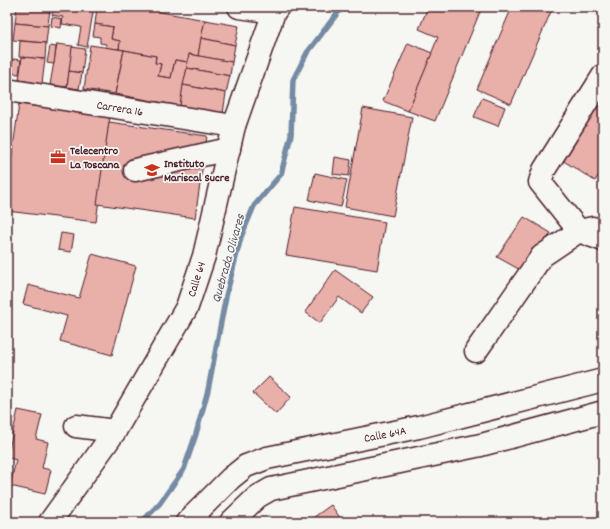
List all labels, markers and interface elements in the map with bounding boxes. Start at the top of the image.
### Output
street label: Carrera 16 [95,97,144,122]
place label: Telecentro La Toscana [70,143,120,174]
office icon: Telecentro La Toscana [49,148,67,166]
place label: Instituto Mariscal Sucre [164,156,230,187]
school or university icon: Instituto Mariscal Sucre [143,161,161,179]
water label: Quebrada Olivares [208,212,251,305]
street label: Calle 64 [184,260,211,299]
street label: Calle 64A [363,423,408,448]

